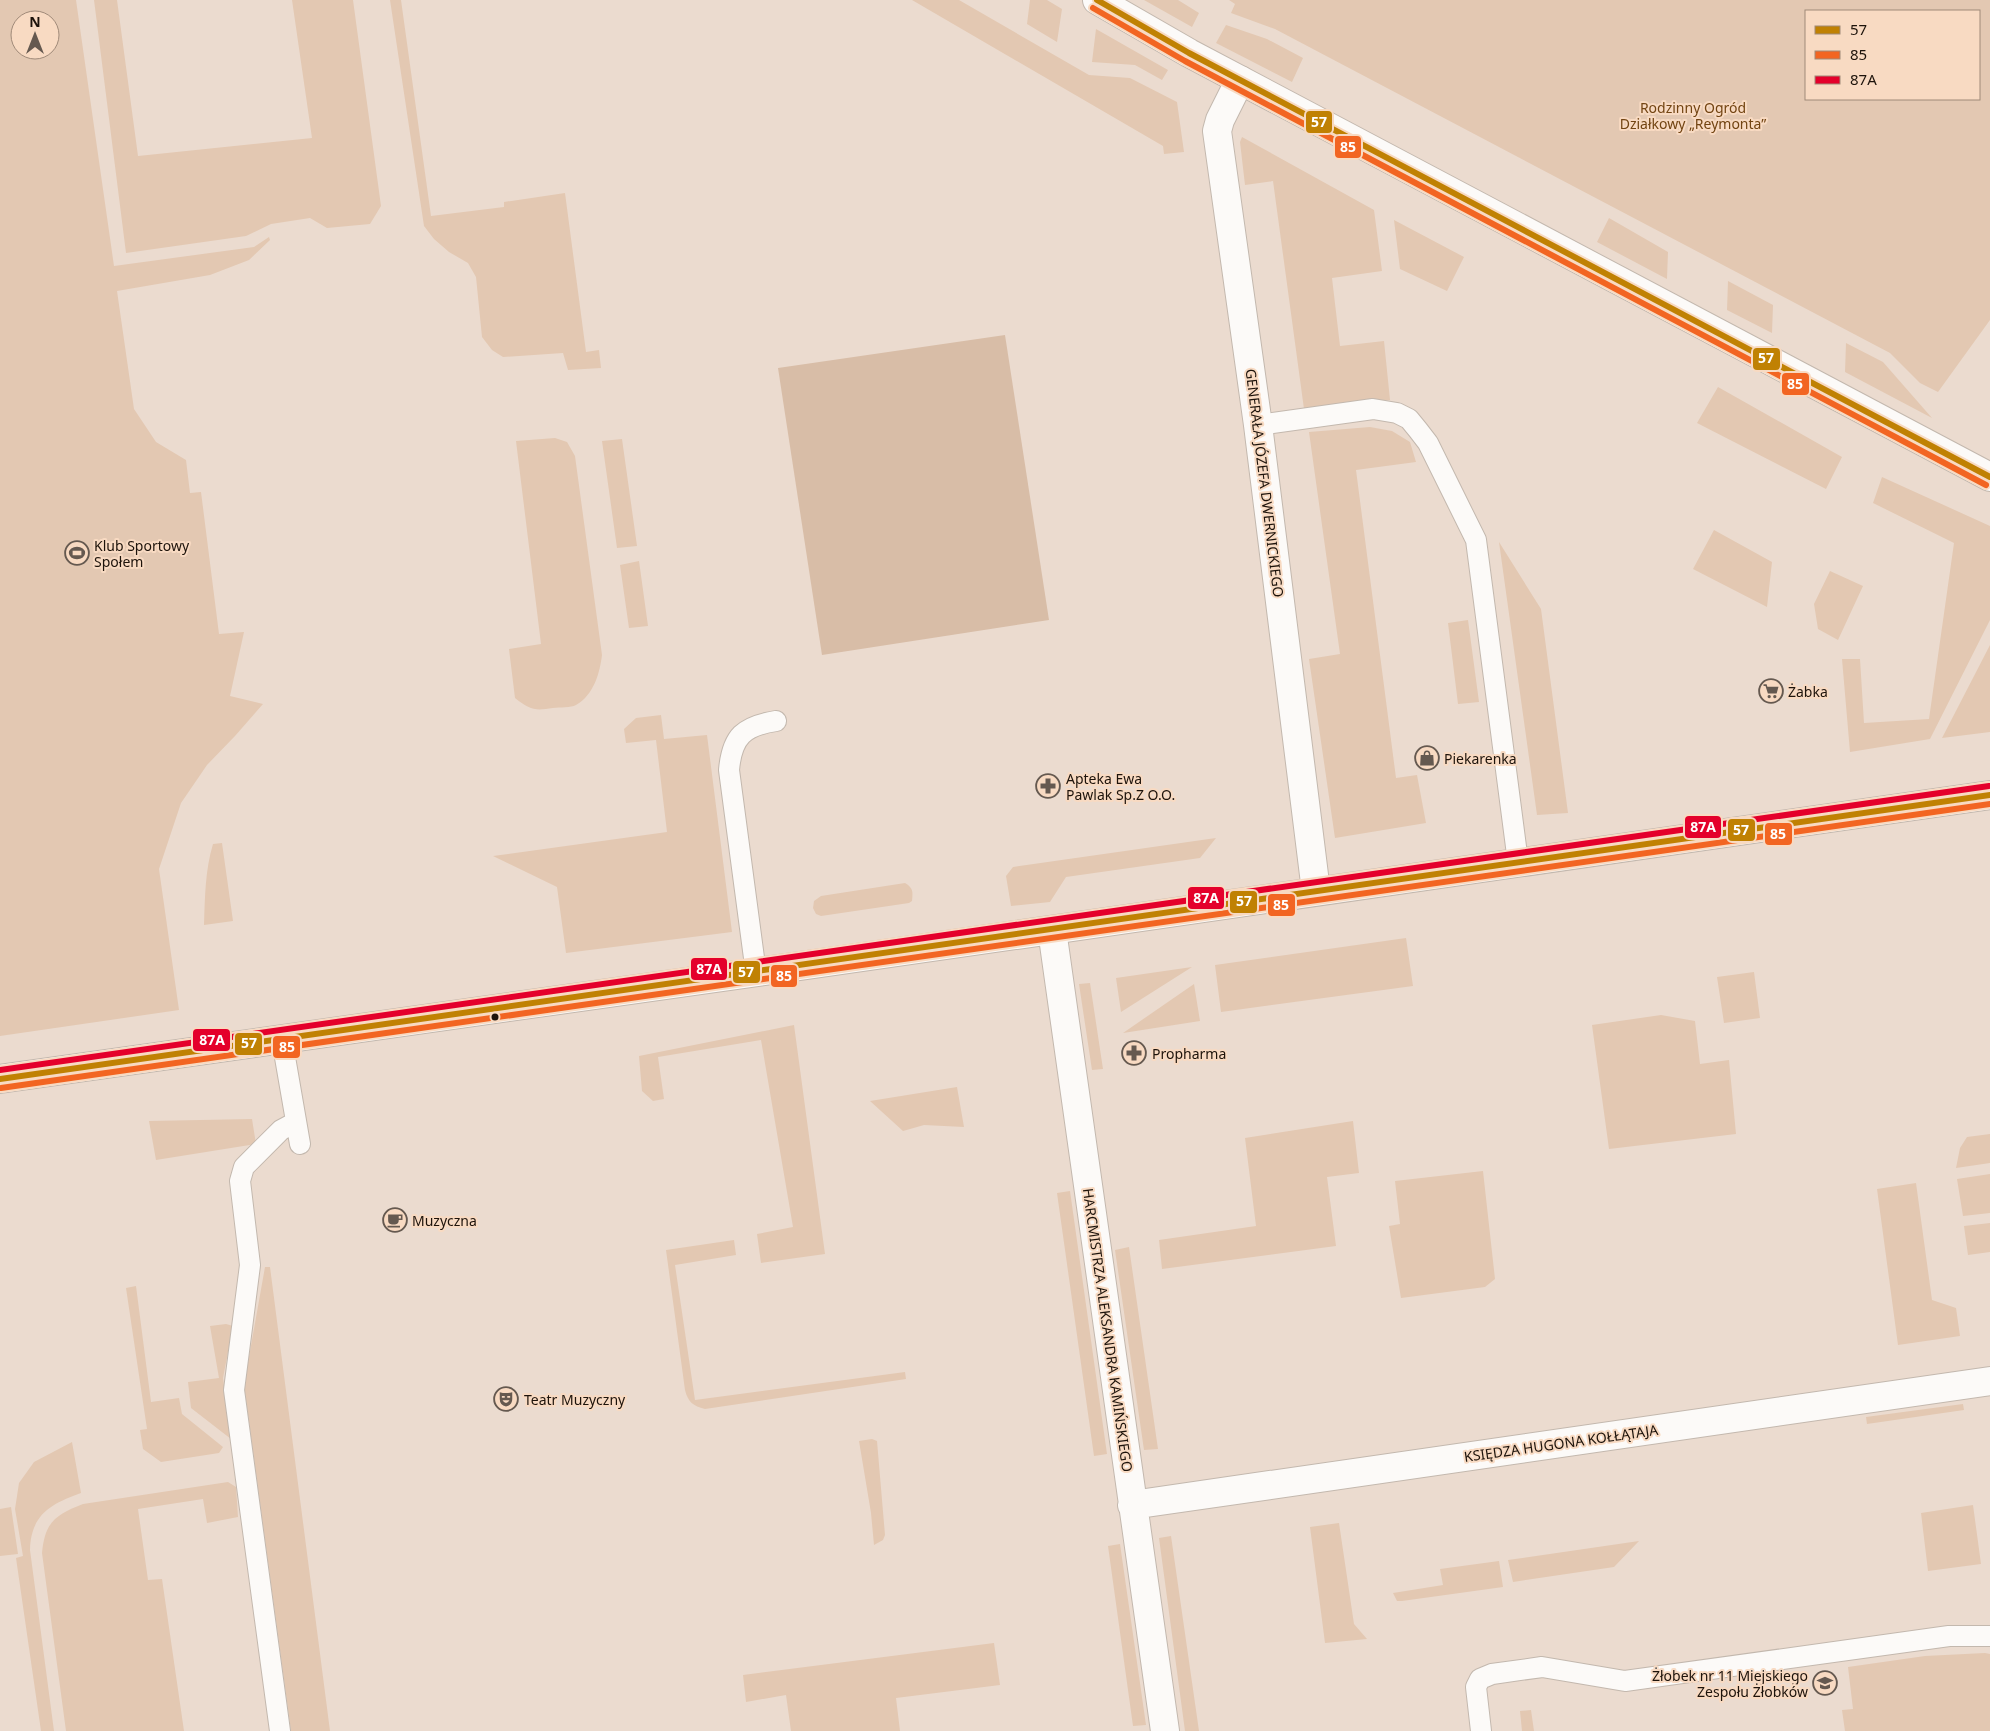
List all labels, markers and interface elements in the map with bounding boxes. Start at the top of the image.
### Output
north arrow [10,10,60,60]
legend [1805,10,1980,100]
text: N [29,12,41,31]
text: 57 [1850,19,1867,39]
text: 85 [1850,44,1867,64]
text: 87A [1850,69,1877,89]
park label: Rodzinny Ogród Działkowy „Reymonta” [1620,98,1766,133]
line badge: 57 [1305,110,1333,134]
text: 57 [1311,112,1327,131]
line badge: 85 [1334,135,1362,159]
text: 85 [1340,137,1356,156]
line badge: 57 [1752,347,1781,371]
text: 57 [1758,348,1774,367]
street label: GENERAŁA JÓZEFA DWERNICKIEGO [1242,368,1288,598]
line badge: 85 [1781,372,1810,396]
text: 85 [1787,374,1803,393]
place label: Klub Sportowy Społem [94,536,190,571]
sports icon: Klub Sportowy Społem [64,540,90,566]
supermarket icon: Żabka [1758,678,1784,704]
place label: Żabka [1788,682,1828,701]
shop icon: Piekarenka [1414,745,1440,771]
place label: Piekarenka [1444,749,1517,768]
place label: Apteka Ewa Pawlak Sp.Z O.O. [1066,769,1175,804]
pharmacy icon: Apteka Ewa Pawlak Sp.Z O.O. [1035,773,1061,799]
line badge: 87A [1684,815,1722,839]
text: 87A [1690,817,1716,836]
line badge: 57 [1727,818,1756,842]
text: 57 [1733,820,1749,839]
line badge: 85 [1764,822,1793,846]
text: 85 [1770,824,1786,843]
line badge: 87A [1187,886,1225,910]
text: 87A [1193,888,1219,907]
line badge: 57 [1229,890,1258,914]
text: 57 [1236,891,1252,910]
line badge: 85 [1267,893,1296,917]
text: 85 [1273,895,1289,914]
line badge: 87A [690,957,728,981]
text: 87A [696,959,722,978]
line badge: 57 [732,960,761,984]
text: 57 [738,962,754,981]
line badge: 85 [770,964,798,988]
text: 85 [776,966,792,985]
unlabelled marker [490,1012,500,1022]
line badge: 87A [192,1028,231,1052]
text: 87A [199,1030,225,1049]
line badge: 57 [234,1032,263,1056]
text: 57 [241,1033,257,1052]
line badge: 85 [272,1035,301,1059]
text: 85 [279,1037,295,1056]
pharmacy icon: Propharma [1121,1040,1147,1066]
place label: Propharma [1152,1044,1226,1063]
street label: HARCMISTRZA ALEKSANDRA KAMIŃSKIEGO [1079,1187,1137,1473]
cafe icon: Muzyczna [382,1207,408,1233]
place label: Muzyczna [412,1211,477,1230]
theatre icon: Teatr Muzyczny [493,1386,519,1412]
place label: Teatr Muzyczny [524,1390,626,1409]
street label: KSIĘDZA HUGONA KOŁŁĄTAJA [1463,1420,1659,1466]
place label: Żłobek nr 11 Miejskiego Zespołu Żłobków [1652,1666,1808,1701]
school or university icon: Żłobek nr 11 Miejskiego Zespołu Żłobków [1812,1670,1838,1696]

